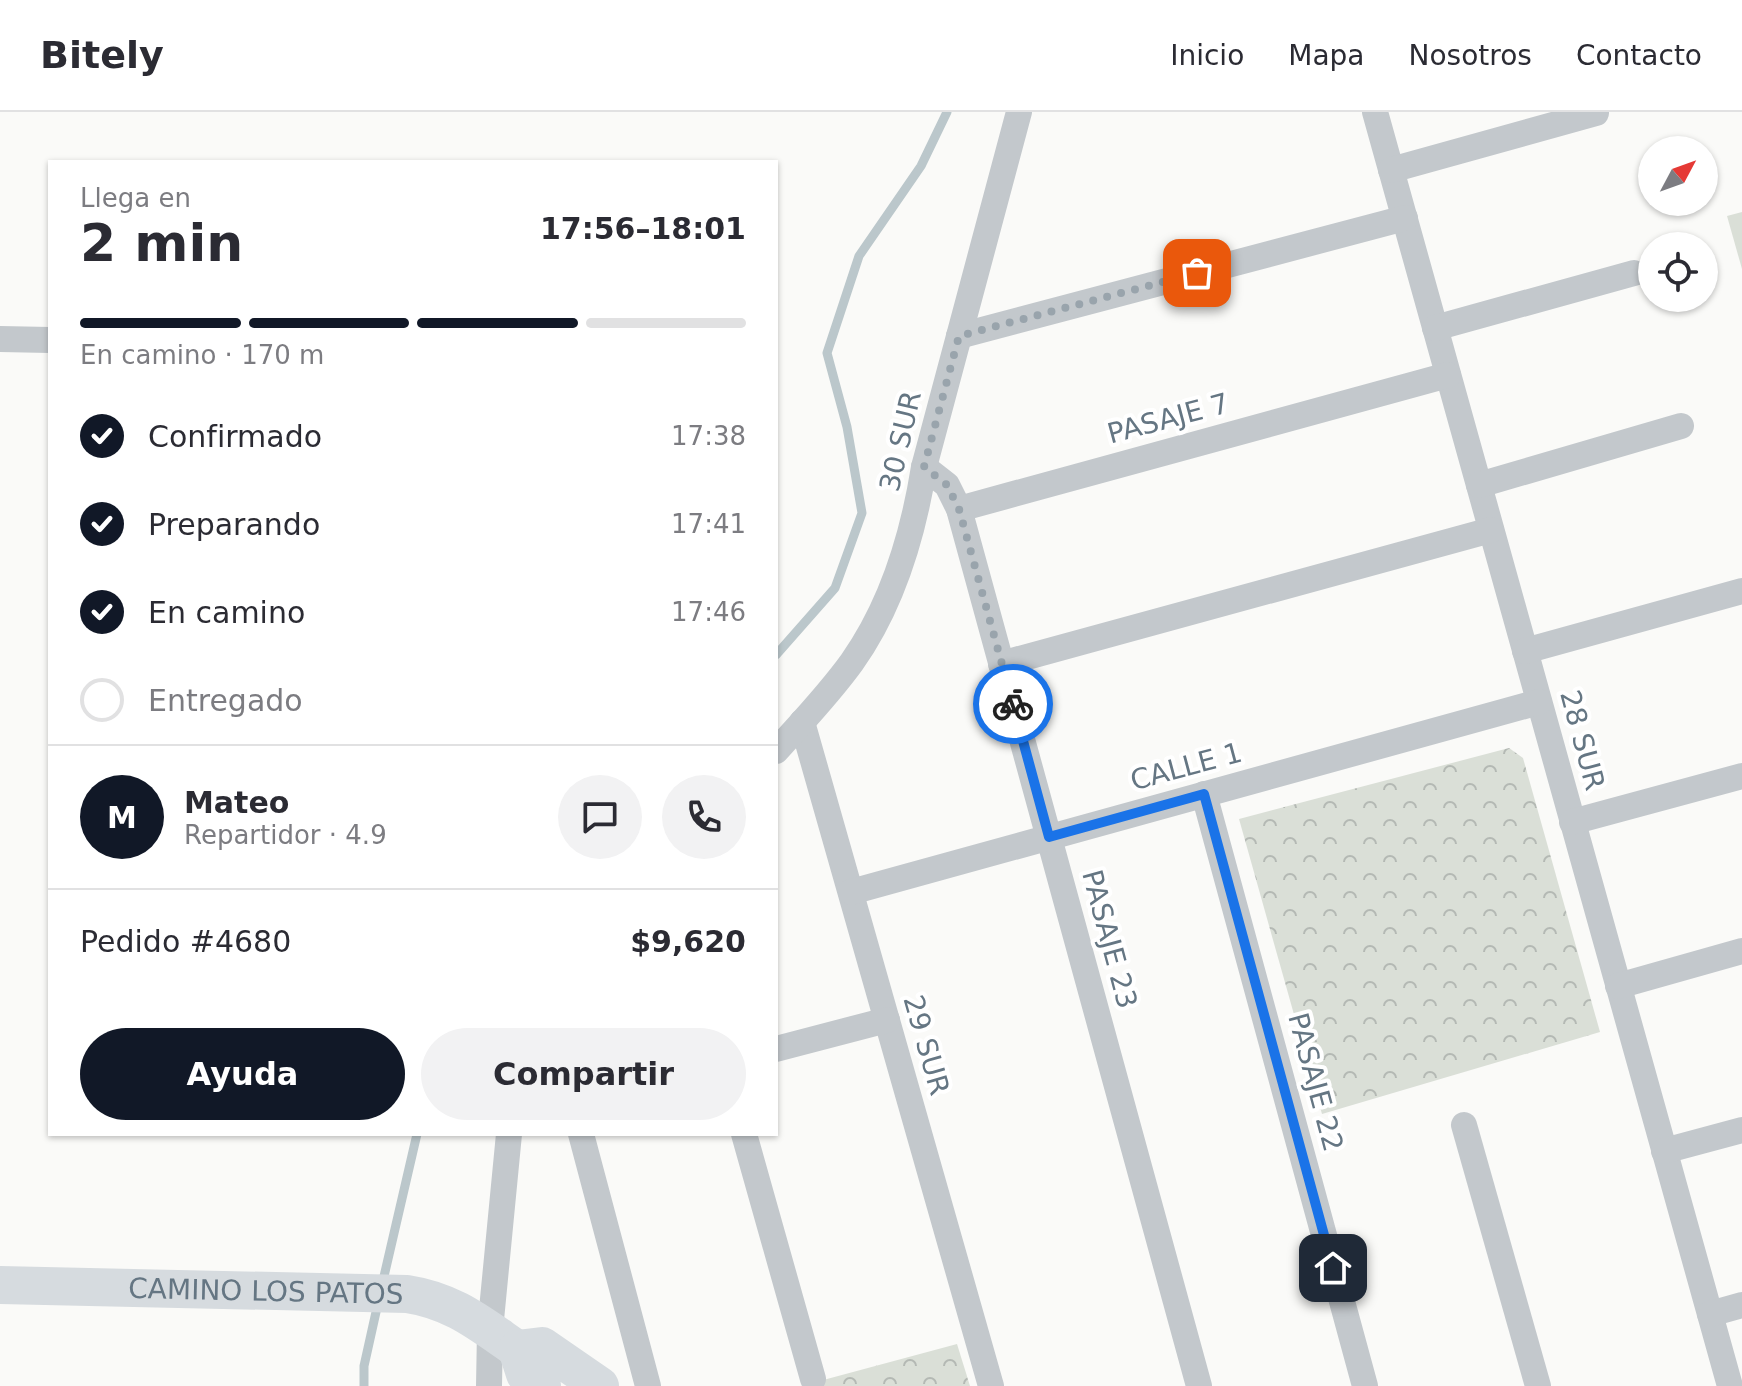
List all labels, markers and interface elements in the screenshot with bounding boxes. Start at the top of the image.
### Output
text: Bitely [40,33,164,77]
text: Inicio [1170,39,1244,72]
text: Mapa [1288,39,1365,72]
text: Nosotros [1409,39,1532,72]
text: Contacto [1576,39,1702,72]
north arrow [1638,136,1718,216]
map controls [1638,136,1718,312]
text: Llega en [80,183,191,213]
text: 17:56–18:01 [540,211,746,246]
text: 2 min [80,213,243,273]
button: locate [1638,232,1718,312]
pin [1163,239,1231,307]
icon: bag [1175,251,1219,295]
text: En camino · 170 m [80,340,324,370]
street label: PASAJE 7 [1104,386,1232,451]
street label: 30 SUR [873,388,928,495]
icon: check [80,414,124,458]
text: Confirmado [148,419,322,454]
text: 17:38 [671,421,746,451]
icon: check [80,502,124,546]
text: Preparando [148,507,320,542]
text: 17:41 [671,509,746,539]
icon: check [80,590,124,634]
text: En camino [148,595,305,630]
text: 17:46 [671,597,746,627]
courier [973,664,1053,744]
icon: bike [991,682,1035,726]
text: Entregado [148,683,303,718]
street label: 28 SUR [1553,686,1612,794]
street label: CALLE 1 [1127,736,1246,797]
button: chat [558,775,642,859]
button: phone [662,775,746,859]
text: Mateo [184,785,289,820]
text: M [107,800,137,835]
text: Repartidor · 4.9 [184,820,387,850]
street label: PASAJE 23 [1075,866,1144,1012]
text: Pedido #4680 [80,924,291,959]
text: $9,620 [630,924,746,959]
street label: 29 SUR [897,991,956,1099]
street label: PASAJE 22 [1281,1009,1350,1155]
button: Ayuda [80,1028,405,1120]
button: Compartir [421,1028,746,1120]
pin [1299,1234,1367,1302]
icon: home [1311,1246,1355,1290]
street label: CAMINO LOS PATOS [128,1272,404,1311]

